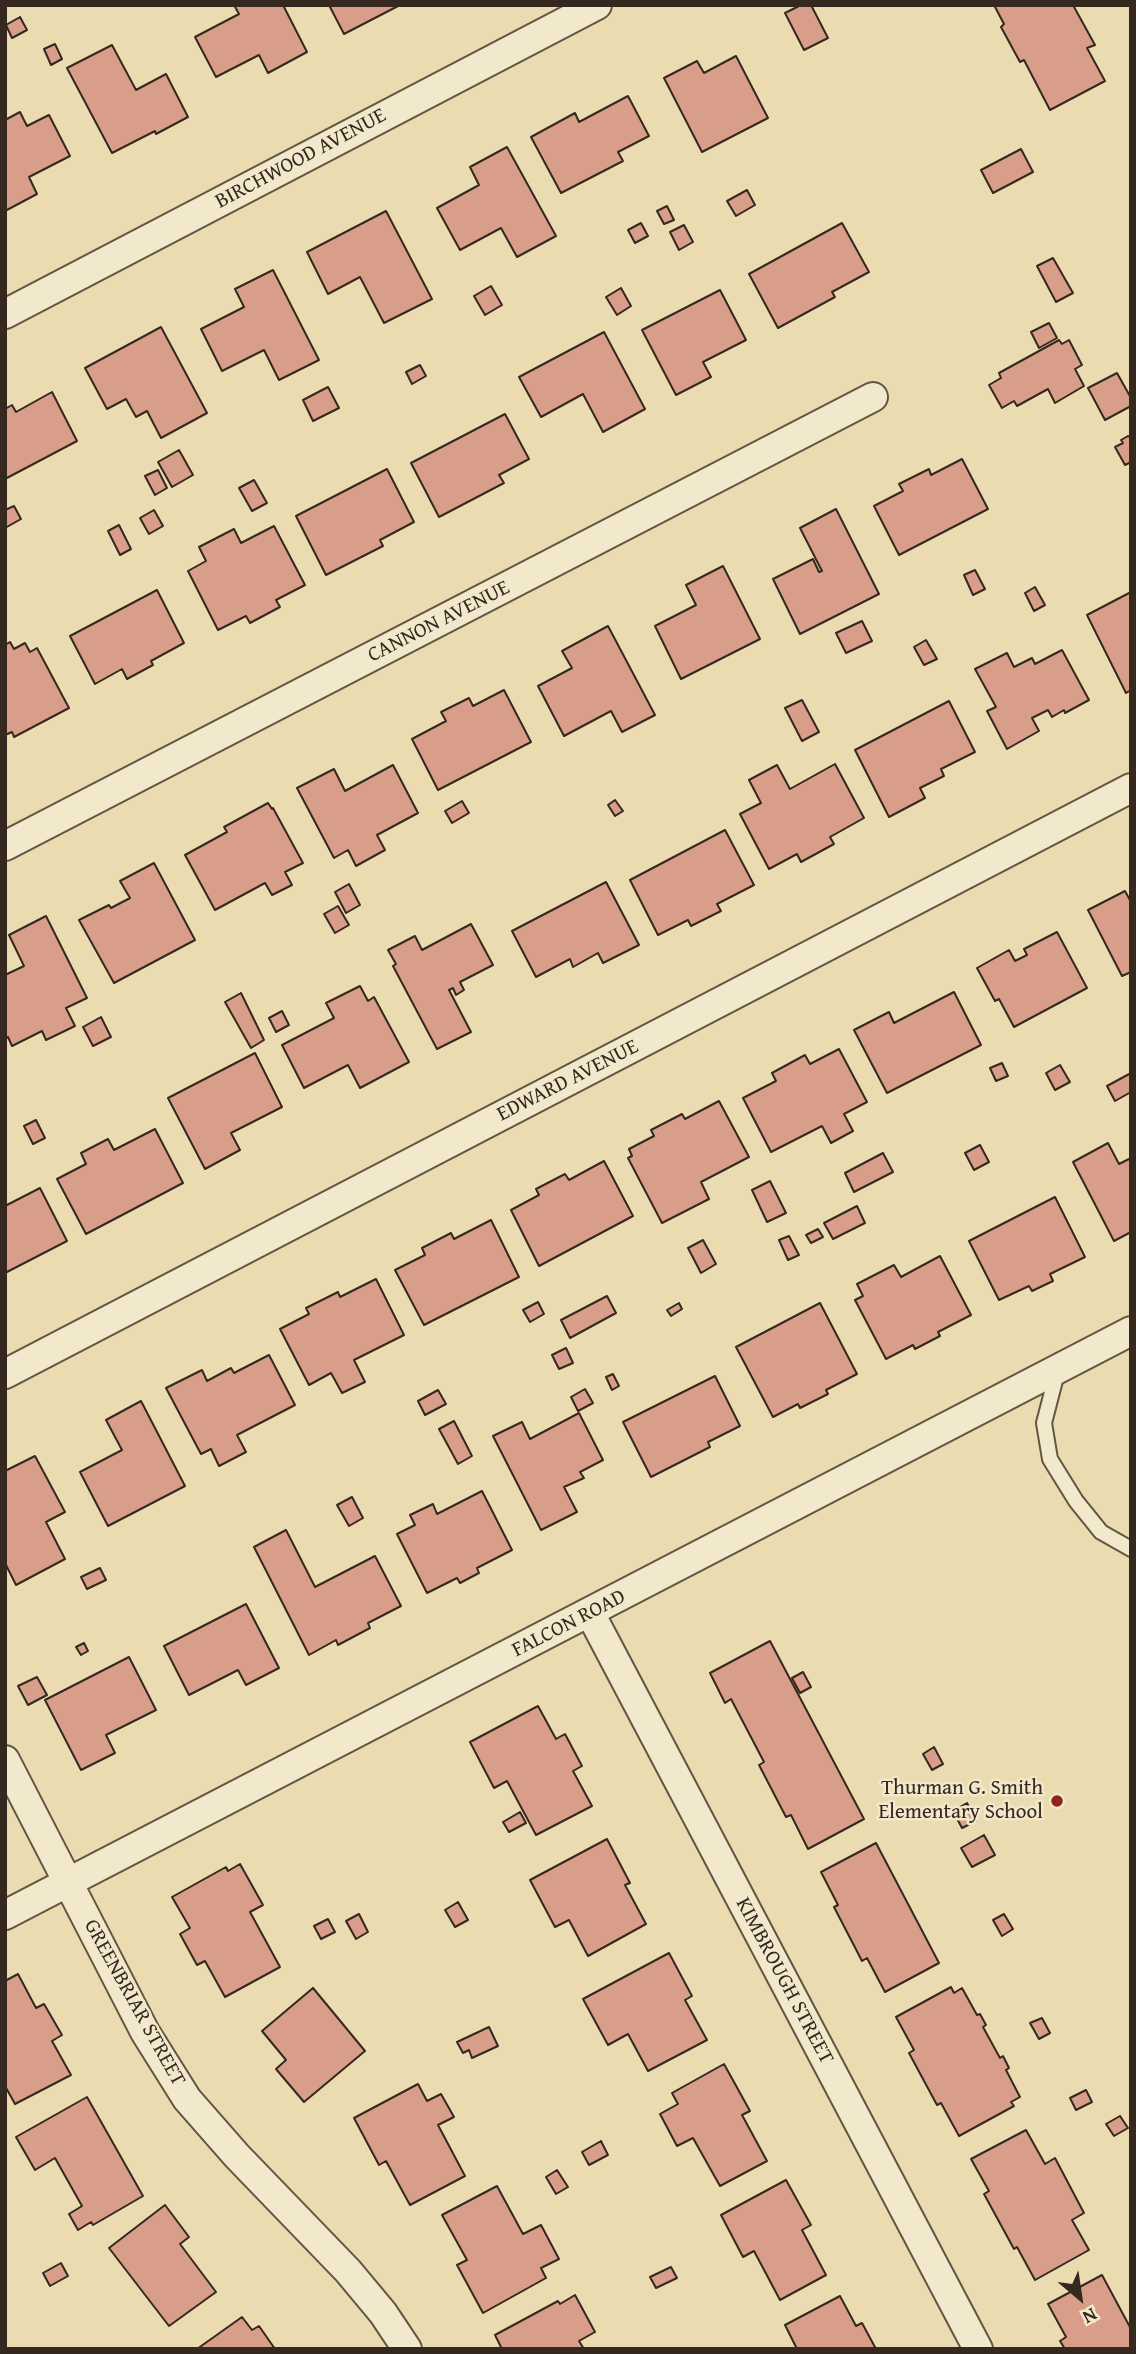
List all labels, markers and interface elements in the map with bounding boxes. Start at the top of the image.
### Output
street label: BIRCHWOOD AVENUE [211,103,391,215]
street label: CANNON AVENUE [364,575,514,669]
street label: EDWARD AVENUE [493,1035,643,1127]
street label: FALCON ROAD [508,1585,630,1663]
place label: Thurman G. Smith Elementary School [878,1776,1043,1826]
marker: Thurman G. Smith Elementary School [1049,1793,1065,1809]
street label: KIMBROUGH STREET [730,1894,838,2068]
street label: GREENBRIAR STREET [78,1915,190,2091]
north arrow [1045,2263,1115,2333]
text: N [1078,2301,1103,2332]

